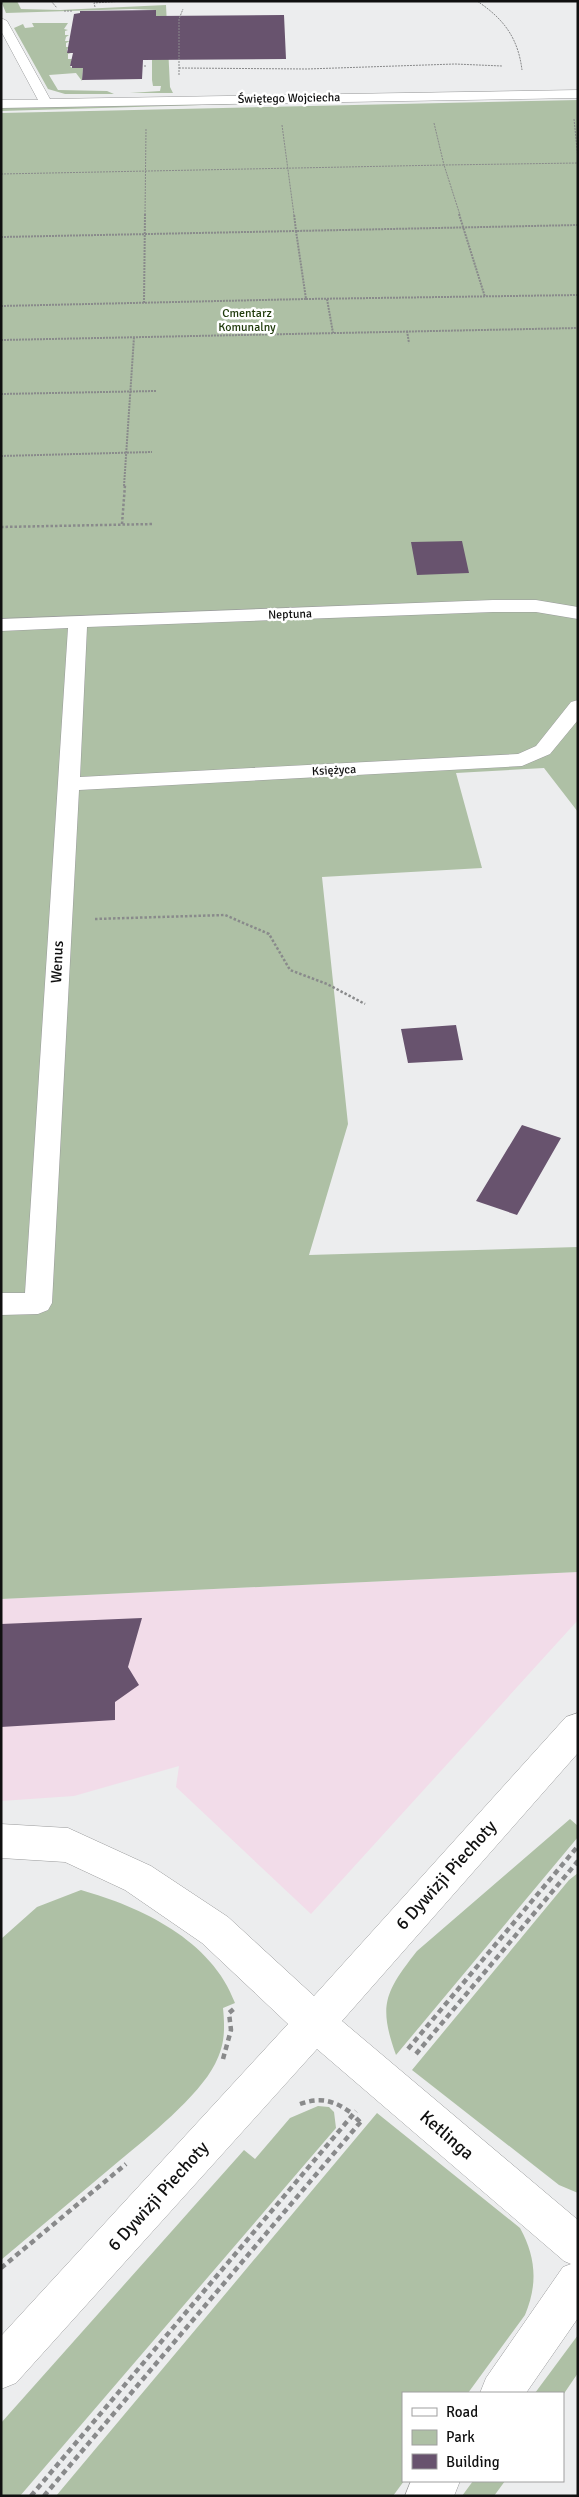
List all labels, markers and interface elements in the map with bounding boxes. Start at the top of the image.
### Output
street label: Świętego Wojciecha [238,90,340,107]
park label: Cmentarz Komunalny [218,306,276,335]
street label: Neptuna [268,606,312,623]
street label: Księżyca [312,762,357,779]
street label: Wenus [47,940,67,984]
street label: 6 Dywizji Piechoty [391,1815,501,1934]
street label: Ketlinga [416,2106,478,2164]
street label: 6 Dywizji Piechoty [103,2136,213,2255]
legend [402,2392,564,2482]
text: Road [446,2403,478,2421]
text: Park [446,2428,475,2446]
text: Building [446,2453,500,2471]

